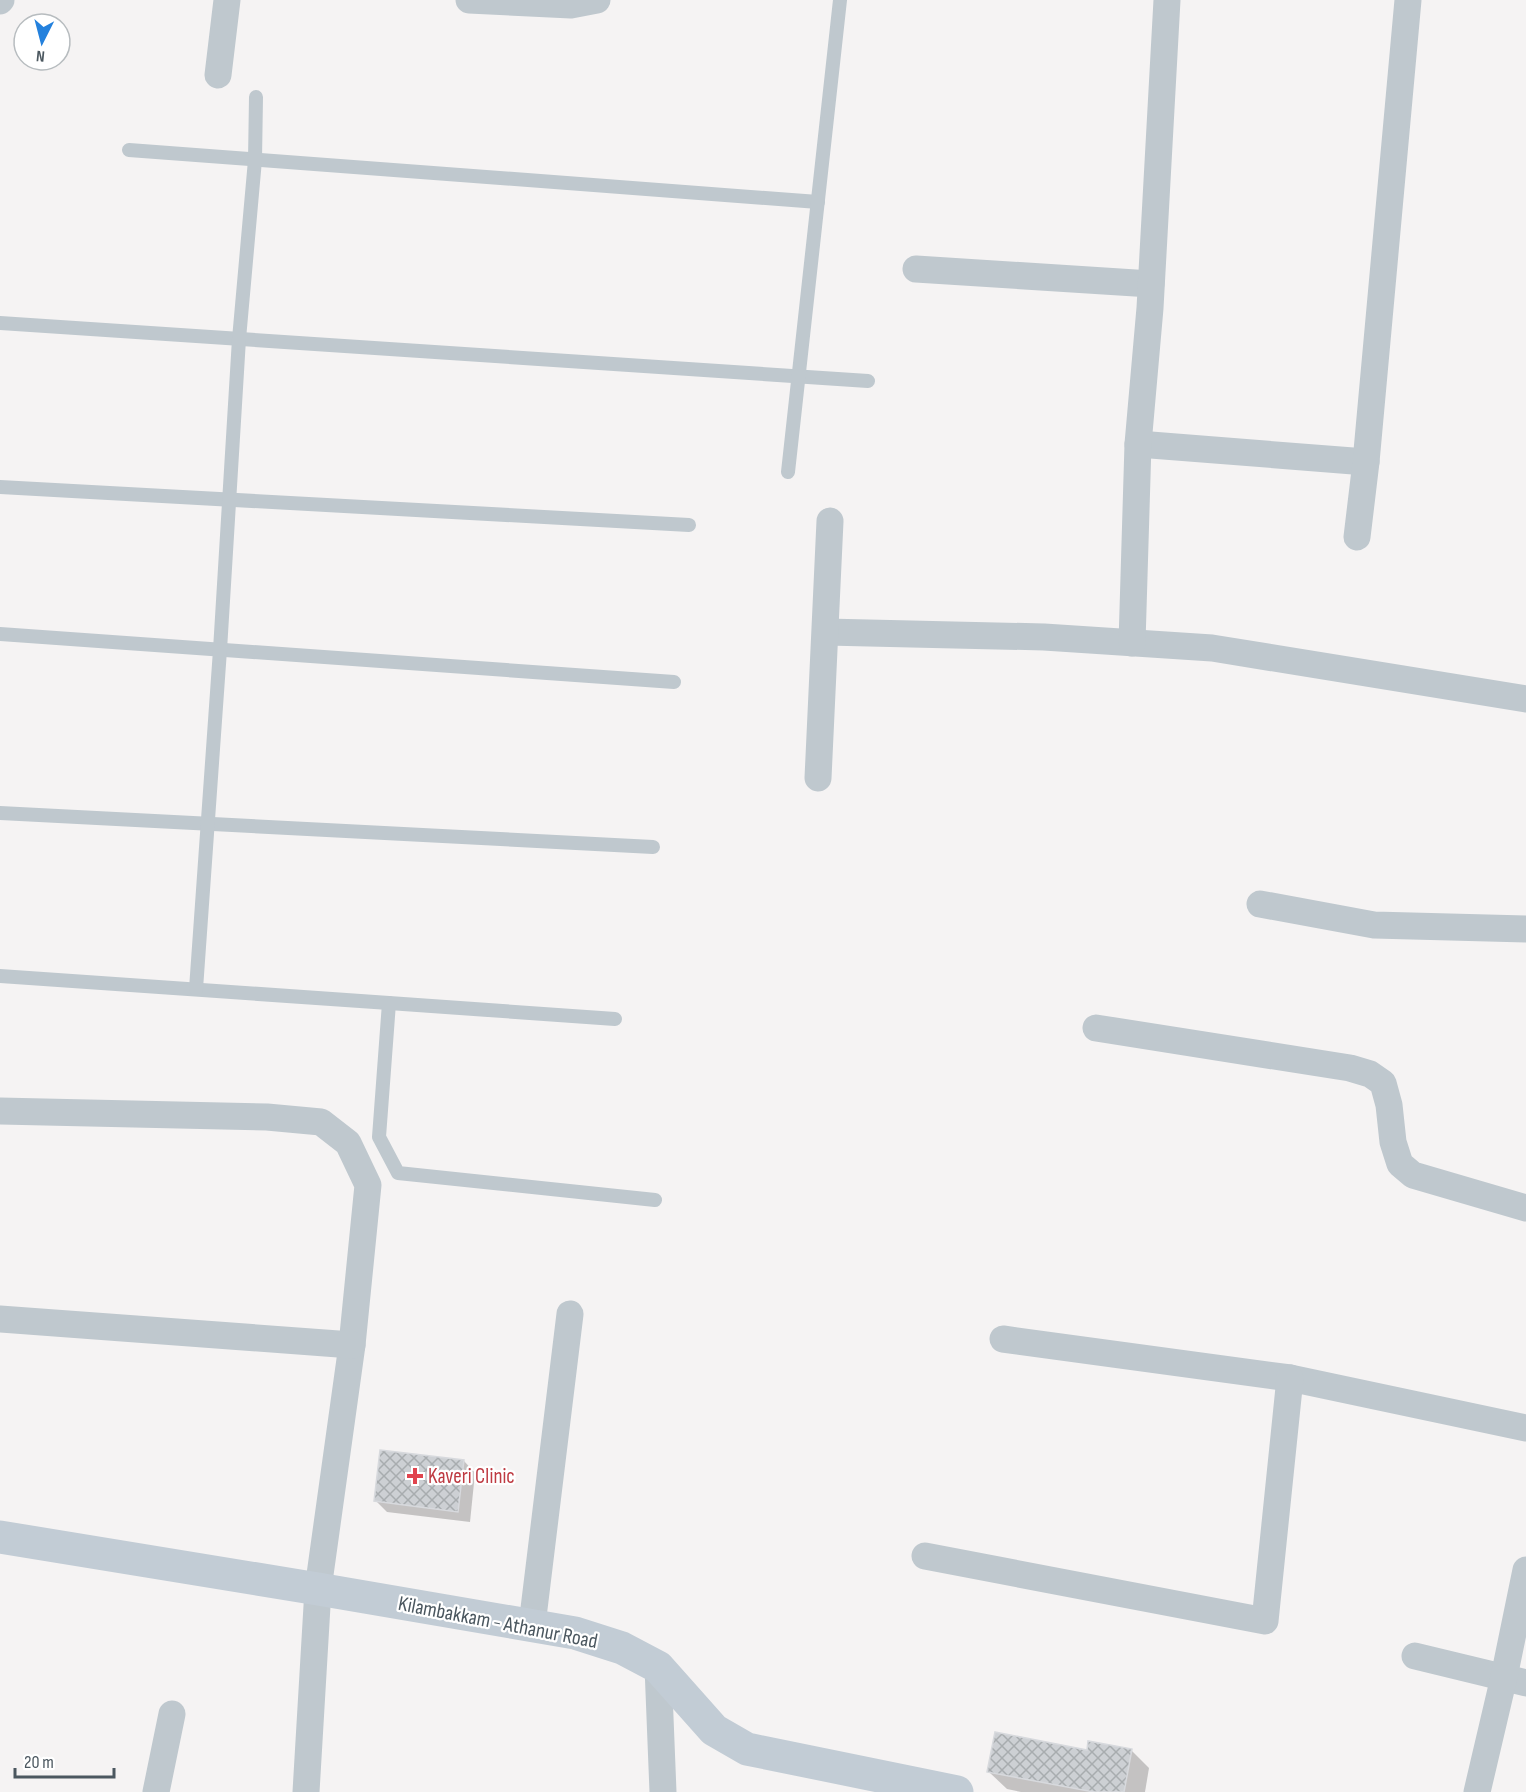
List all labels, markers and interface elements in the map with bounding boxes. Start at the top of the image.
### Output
north arrow [12,12,72,72]
text: N [35,46,46,65]
place label: Kaveri Clinic [428,1464,515,1489]
marker: Kaveri Clinic [406,1467,424,1485]
street label: Kilambakkam - Athanur Road [396,1591,600,1654]
scale bar [15,1741,114,1779]
text: 20 m [24,1752,54,1773]

